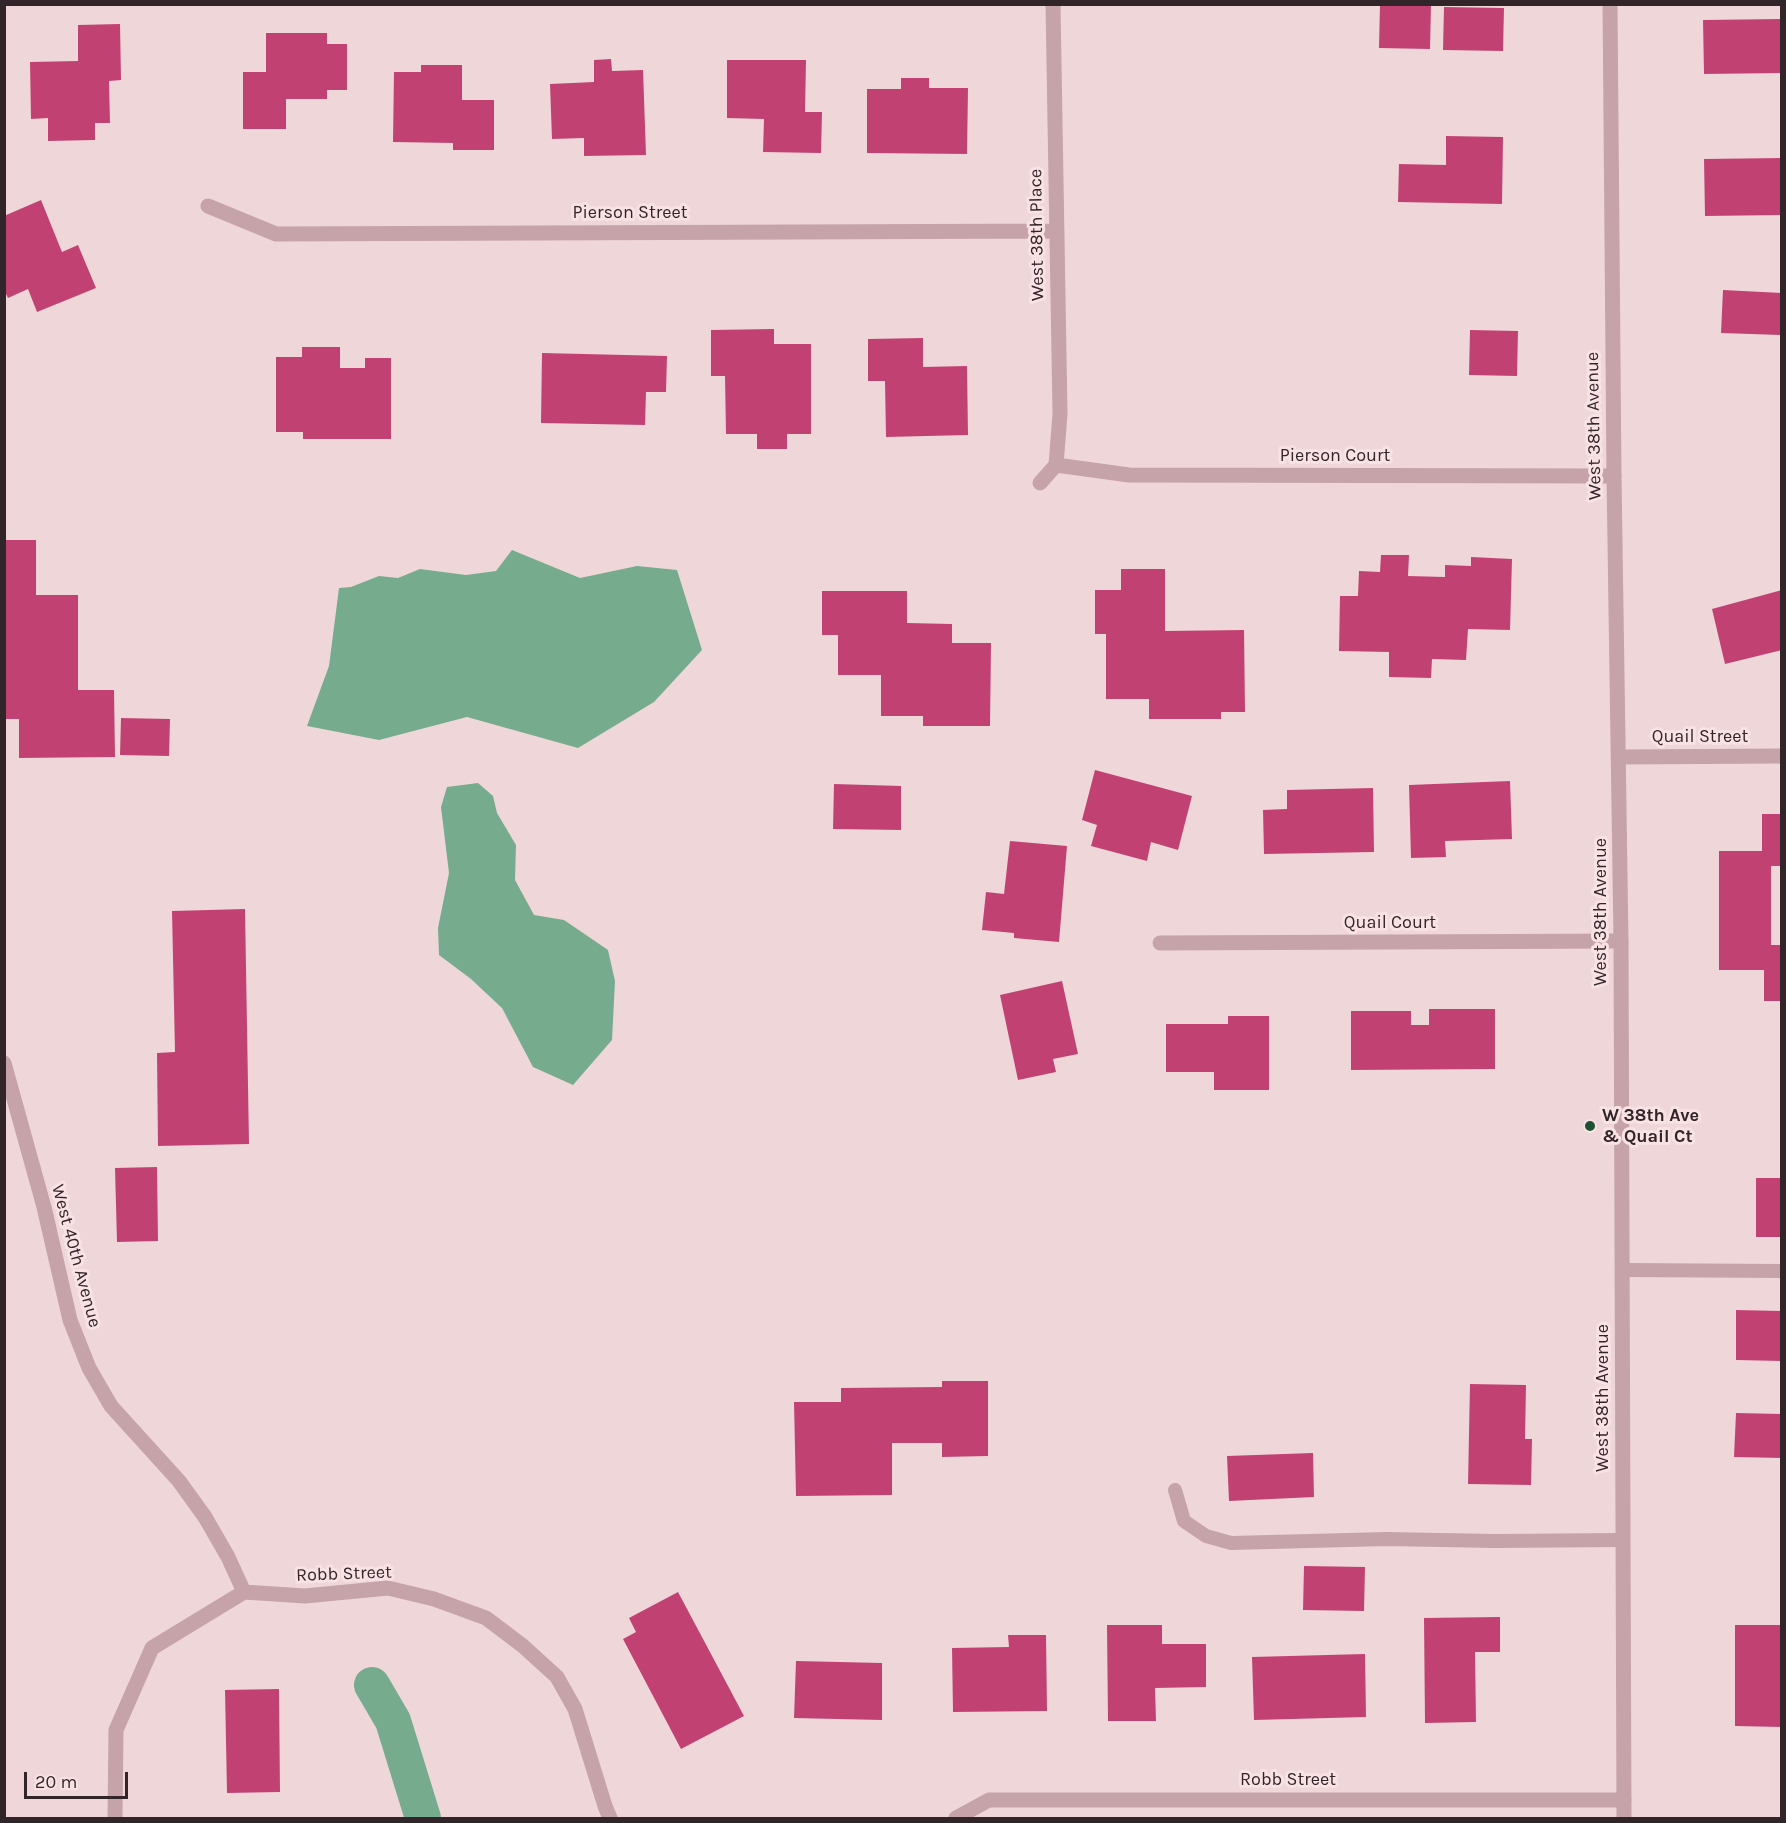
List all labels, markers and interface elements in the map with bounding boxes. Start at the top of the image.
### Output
street label: West 38th Place [1025,169,1049,301]
street label: Pierson Street [573,202,687,224]
street label: West 38th Avenue [1582,352,1606,500]
street label: Pierson Court [1280,445,1390,467]
street label: Quail Street [1652,726,1748,748]
street label: West 38th Avenue [1590,838,1612,986]
street label: Quail Court [1344,912,1436,934]
place label: W 38th Ave & Quail Ct [1602,1105,1699,1148]
marker: W 38th Ave & Quail Ct [1583,1119,1597,1133]
street label: West 40th Avenue [47,1182,105,1330]
street label: West 38th Avenue [1592,1324,1614,1472]
street label: Robb Street [296,1562,392,1586]
scale bar [27,1760,130,1798]
street label: Robb Street [1240,1769,1336,1791]
text: 20 m [35,1771,77,1793]

